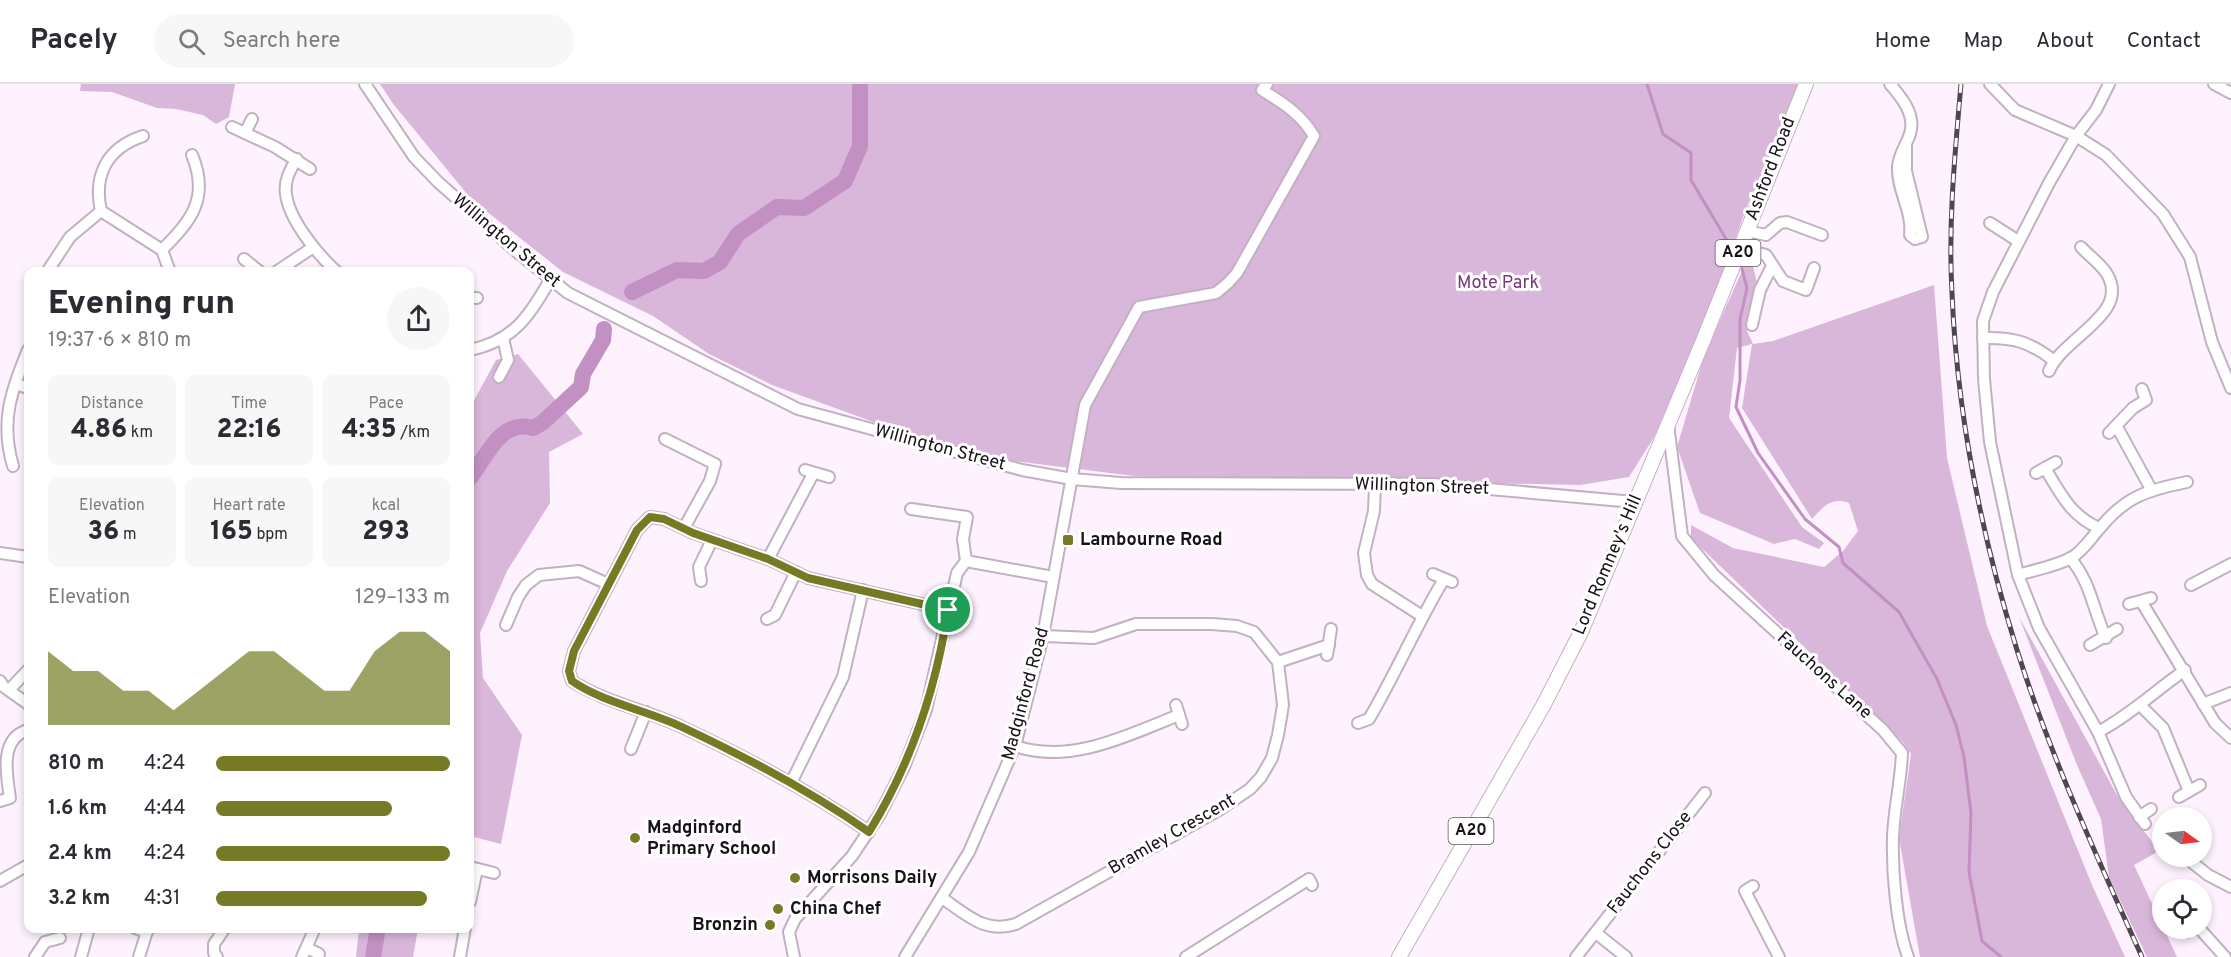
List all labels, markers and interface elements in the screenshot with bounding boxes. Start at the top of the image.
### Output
search box [154,14,574,68]
text: Pacely [30,23,118,59]
icon: search [175,25,208,58]
text: Search here [223,28,340,55]
text: Home [1875,28,1931,55]
text: Map [1964,28,2003,55]
text: About [2036,28,2094,55]
text: Contact [2127,28,2201,55]
street label: Ashford Road [1741,114,1801,224]
street label: Willington Street [447,189,565,293]
road number: A20 [1716,240,1760,266]
park label: Mote Park [1457,272,1539,295]
text: Evening run [48,284,235,326]
button: share [387,287,450,350]
text: 19:37 · 6 × 810 m [48,328,191,354]
text: Distance [81,394,143,414]
text: Time [231,394,267,414]
text: Pace [368,394,404,414]
text: 4.86 [71,414,127,447]
text: 22:16 [216,414,282,447]
text: 4:35 [342,414,397,447]
street label: Willington Street [872,419,1008,477]
text: km [127,423,153,443]
text: /km [397,423,430,443]
street label: Willington Street [1354,473,1490,501]
street label: Lord Romney's Hill [1568,491,1648,639]
text: Elevation [79,496,145,516]
text: Heart rate [212,496,286,516]
text: kcal [372,496,400,516]
text: 36 [87,516,119,549]
text: 165 [210,516,253,549]
text: 293 [362,516,410,549]
text: m [119,525,137,545]
text: bpm [253,525,288,545]
place label: Lambourne Road [1080,529,1223,552]
marker: Lambourne Road [1061,533,1075,547]
pin [922,584,973,635]
text: Elevation [48,585,130,611]
text: 129–133 m [355,585,450,611]
icon: arrive [931,593,964,626]
street label: Madginford Road [997,625,1055,763]
street label: Fauchons Lane [1772,627,1876,725]
text: 810 m [48,751,104,777]
text: 4:24 [144,751,185,777]
street label: Bramley Crescent [1104,789,1240,881]
text: 1.6 km [48,796,107,822]
text: 4:44 [144,796,186,822]
street label: Fauchons Close [1603,807,1697,919]
north arrow [2152,807,2212,867]
map controls [2152,807,2212,939]
place label: Madginford Primary School [647,817,776,861]
road number: A20 [1448,818,1494,844]
marker: Madginford Primary School [628,831,642,845]
text: 2.4 km [48,841,112,867]
text: 4:24 [144,841,185,867]
place label: Morrisons Daily [807,867,937,890]
marker: Morrisons Daily [788,871,802,885]
button: locate [2152,879,2212,939]
text: 3.2 km [48,886,110,912]
text: 4:31 [144,886,180,912]
place label: China Chef [790,898,881,921]
marker: China Chef [771,902,785,916]
place label: Bronzin [692,914,758,937]
marker: Bronzin [763,918,777,932]

